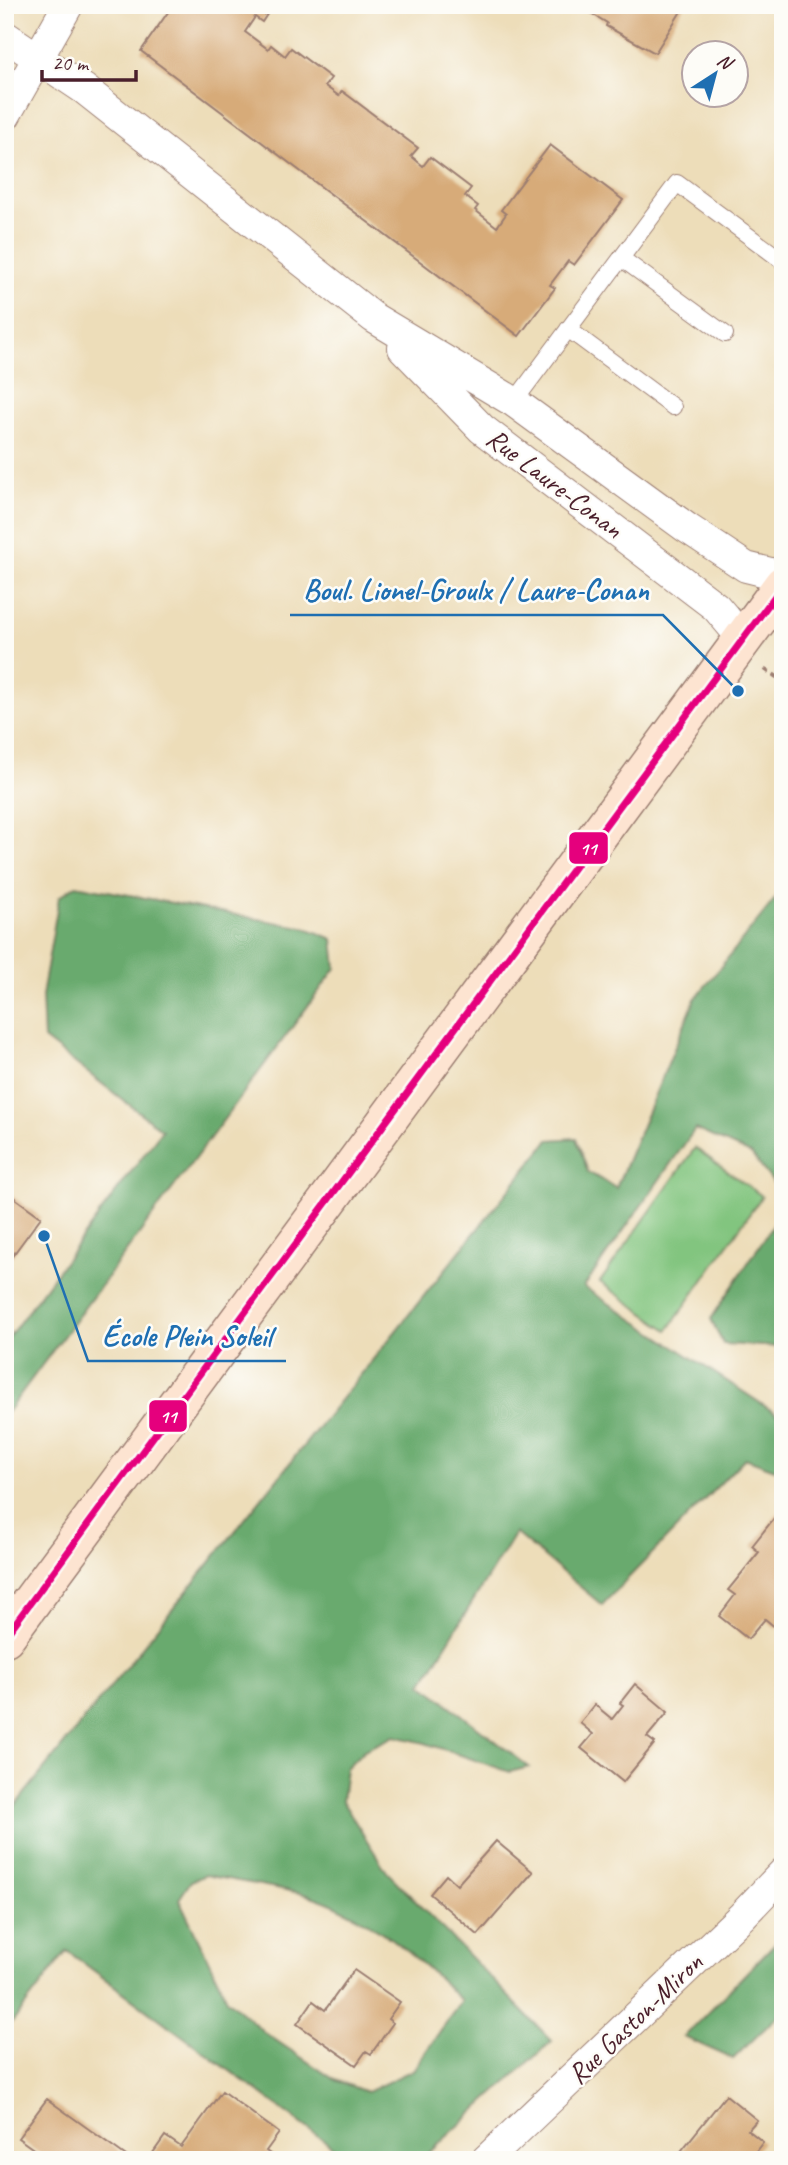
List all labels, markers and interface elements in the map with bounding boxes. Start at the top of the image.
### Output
scale bar [42,38,136,82]
north arrow [680,38,750,108]
text: N [713,48,739,76]
text: 20 m [52,50,90,76]
street label: Rue Laure-Conan [480,420,631,546]
callout: Boul. Lionel-Groulx / Laure-Conan [290,564,663,615]
text: Boul. Lionel-Groulx / Laure-Conan [303,571,650,609]
line badge: 11 [568,831,609,865]
text: 11 [579,837,599,861]
callout: École Plein Soleil [88,1310,286,1361]
text: École Plein Soleil [102,1317,277,1355]
line badge: 11 [148,1399,188,1433]
text: 11 [159,1405,179,1429]
street label: Rue Gaston-Miron [560,1945,710,2091]

